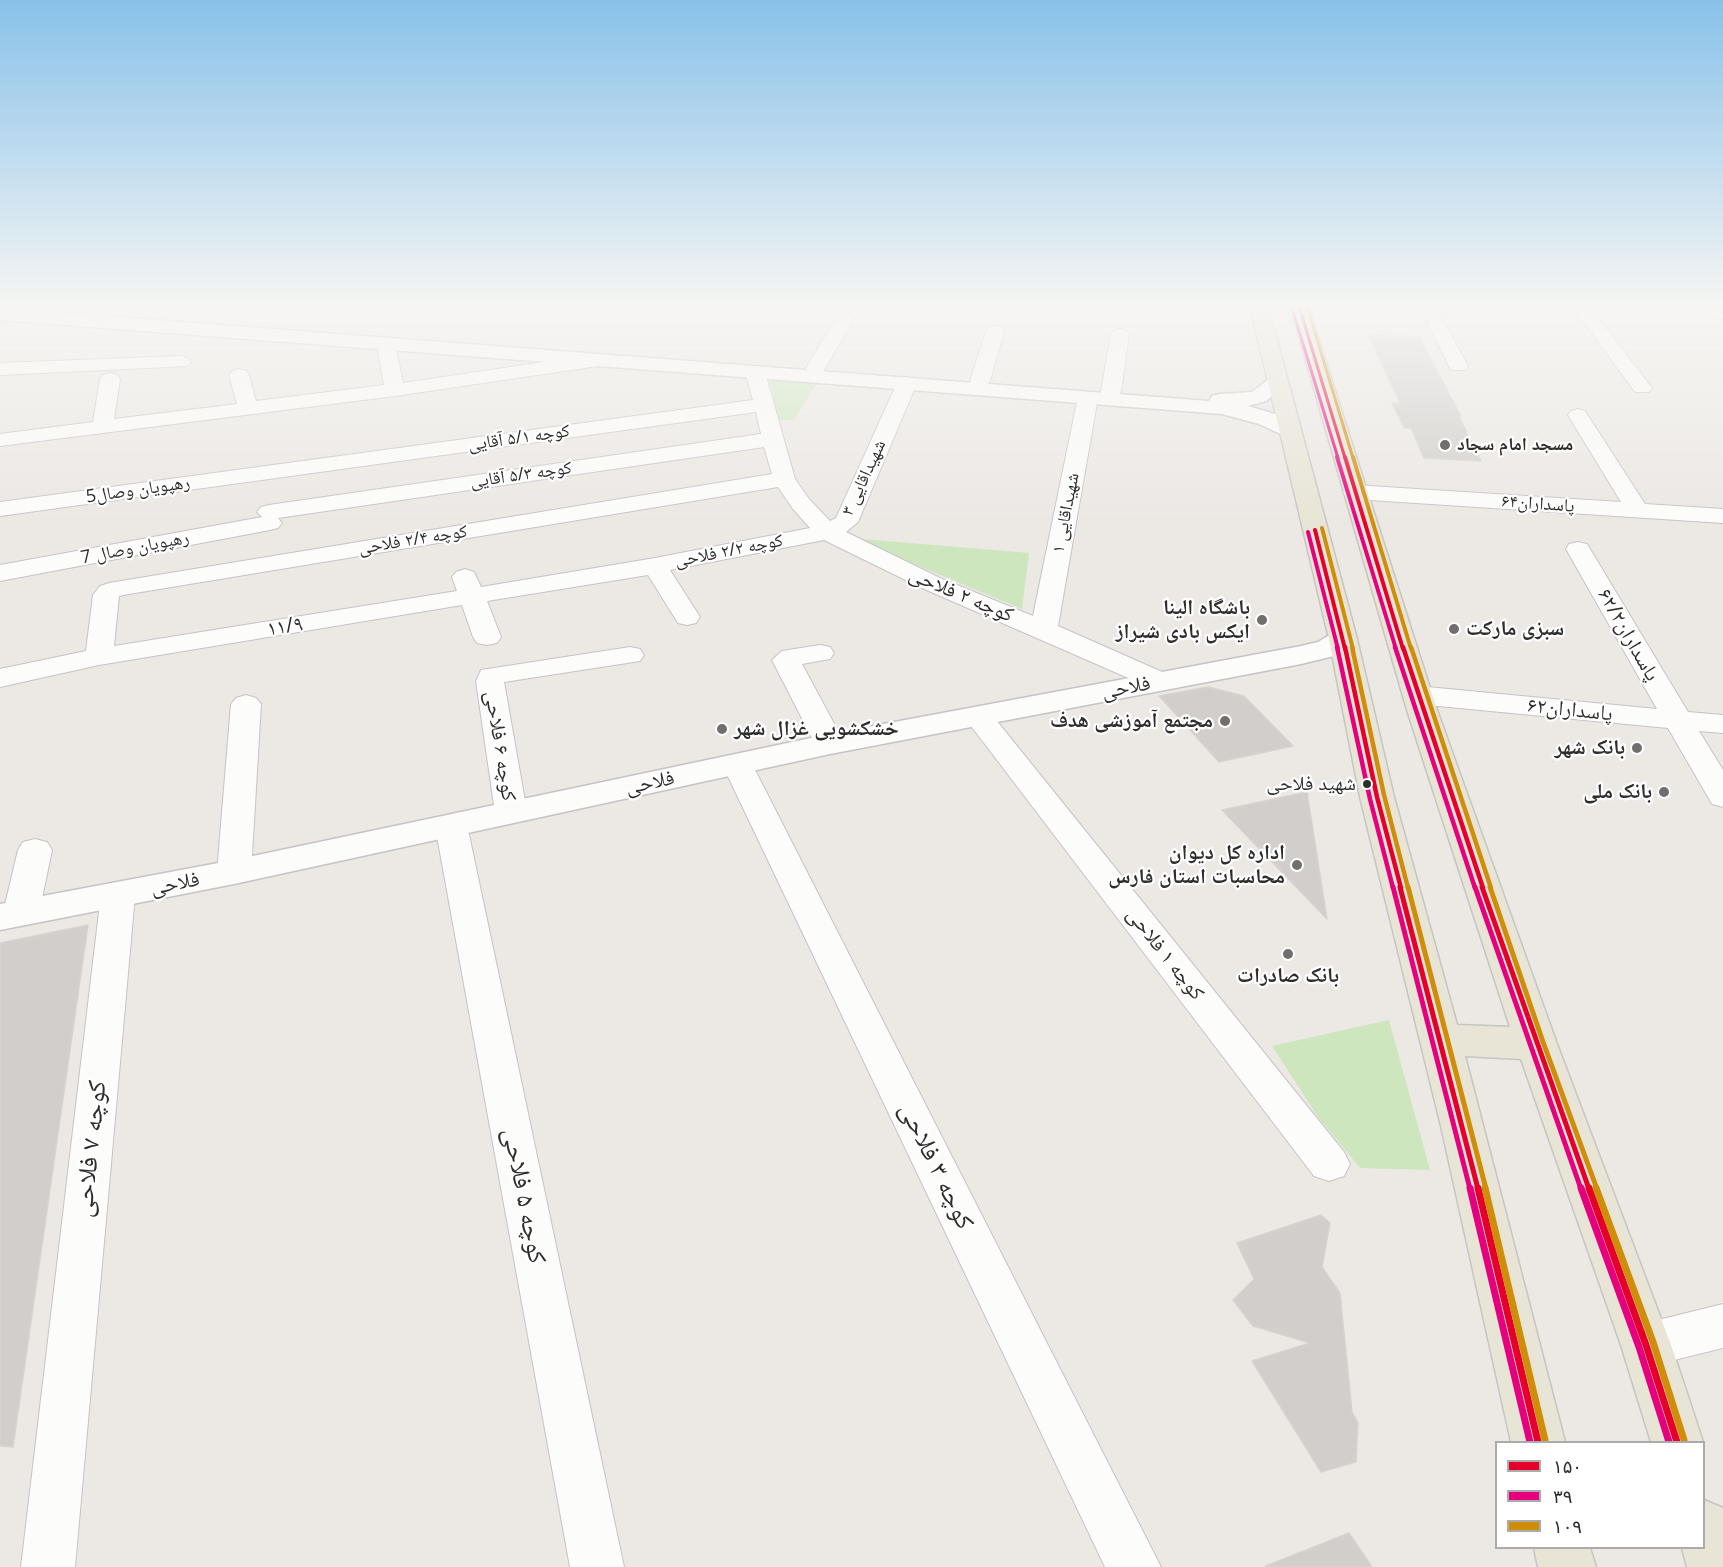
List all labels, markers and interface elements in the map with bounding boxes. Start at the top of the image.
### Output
street label: کوچه ۵/۱ آقایی [467,420,571,456]
place label: مسجد امام سجاد [1457,434,1573,456]
street label: ۳ شهیداقایی [837,437,891,519]
marker: مسجد امام سجاد [1438,438,1452,452]
street label: کوچه ۵/۳ آقایی [469,457,573,493]
street label: ۱ شهیداقایی [1048,471,1084,555]
street label: رهپویان وصال5 [84,472,192,508]
street label: پاسداران۶۴ [1501,491,1575,517]
street label: کوچه ۲/۴ فلاحی [357,521,469,559]
street label: 7 رهپویان وصال [79,527,191,569]
street label: کوچه ۲/۲ فلاحی [673,530,785,572]
street label: کوچه ۲ فلاحی [905,562,1017,628]
street label: پاسداران۶۲/۲ [1591,584,1665,686]
place label: باشگاه الینا ایکس بادی شیراز [1116,595,1250,645]
street label: ۱۱/۹ [265,612,305,642]
marker: باشگاه الینا ایکس بادی شیراز [1255,613,1269,627]
place label: سبزی مارکت [1466,616,1564,642]
marker: سبزی مارکت [1447,622,1461,636]
street label: فلاحی [1099,671,1153,705]
street label: کوچه ۶ فلاحی [479,689,521,803]
street label: پاسداران۶۲ [1526,693,1614,727]
place label: مجتمع آموزشی هدف [1050,708,1213,734]
marker: مجتمع آموزشی هدف [1218,714,1232,728]
place label: خشکشویی غزال شهر [734,716,899,742]
marker: خشکشویی غزال شهر [715,722,729,736]
place label: بانک شهر [1554,735,1625,761]
marker: بانک شهر [1630,741,1644,755]
street label: فلاحی [623,766,677,800]
place label: شهید فلاحی [1266,772,1356,796]
marker: شهید فلاحی [1361,778,1373,790]
place label: بانک ملی [1583,779,1652,805]
marker: بانک ملی [1657,785,1671,799]
place label: اداره کل دیوان محاسبات استان فارس [1108,840,1285,890]
marker: اداره کل دیوان محاسبات استان فارس [1290,858,1304,872]
street label: فلاحی [148,867,202,901]
street label: کوچه ۱ فلاحی [1121,902,1209,1006]
marker: بانک صادرات [1281,947,1295,961]
place label: بانک صادرات [1237,963,1339,989]
street label: کوچه ۷ فلاحی [68,1079,114,1219]
street label: کوچه ۳ فلاحی [892,1097,980,1235]
street label: کوچه ۵ فلاحی [496,1125,552,1267]
legend [1495,1441,1705,1549]
text: ۱۵۰ [1553,1454,1582,1478]
text: ۳۹ [1553,1484,1572,1508]
text: ۱۰۹ [1553,1514,1582,1538]

